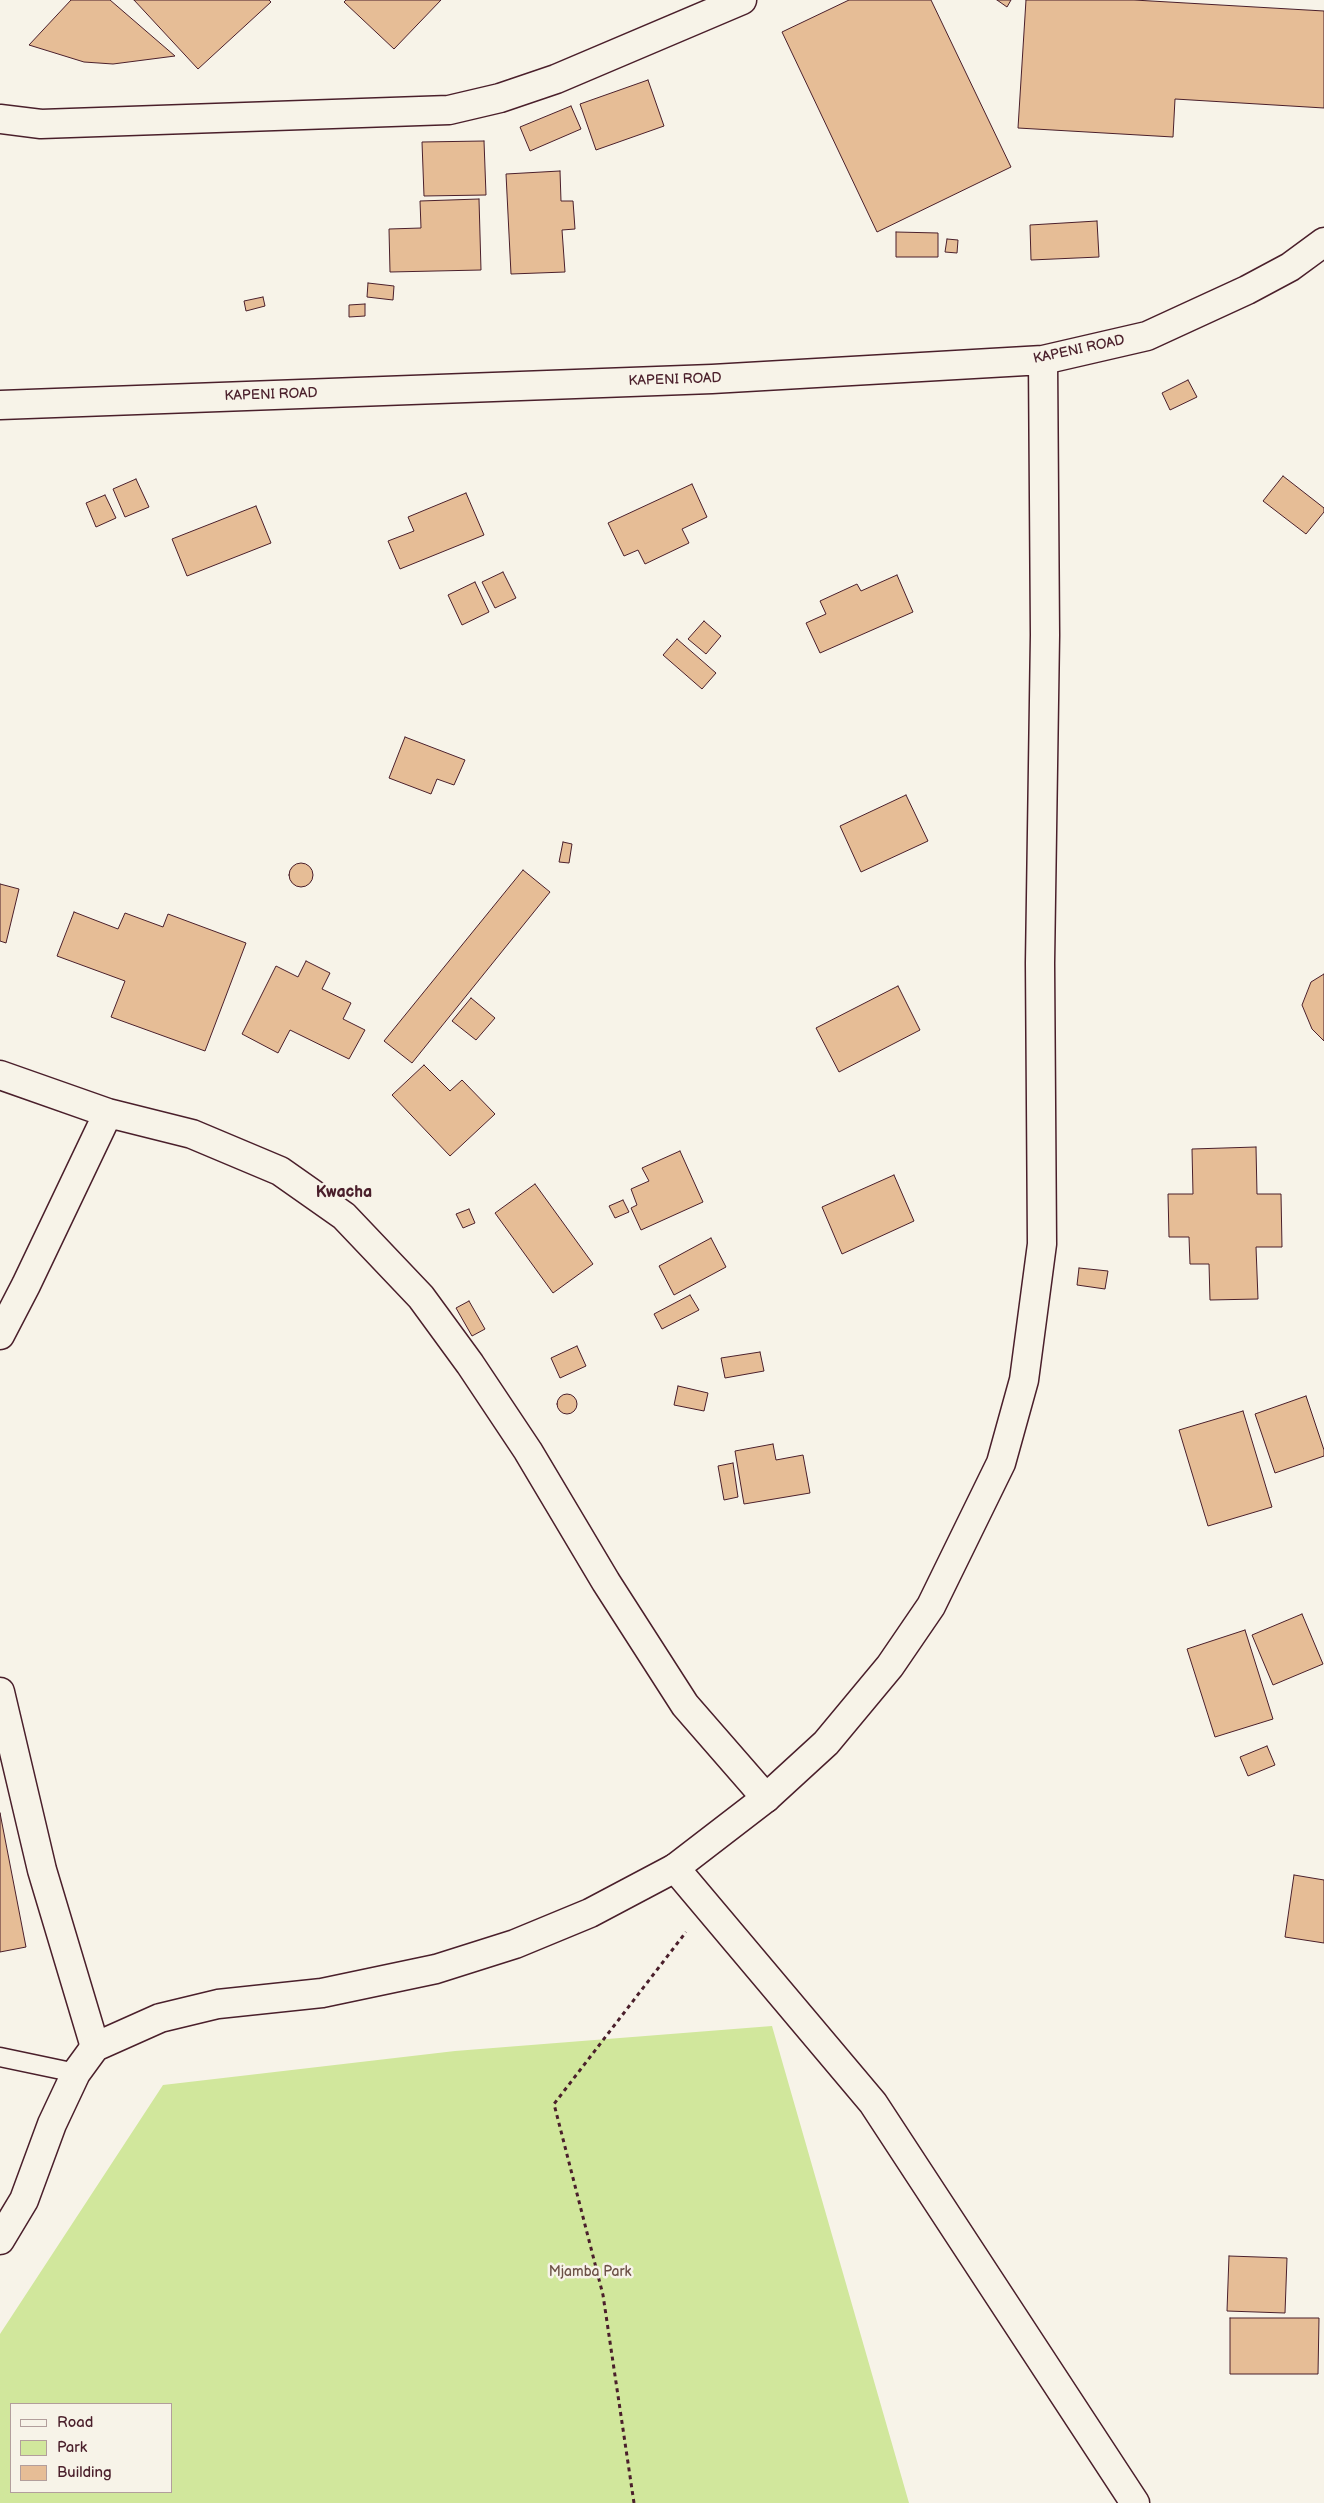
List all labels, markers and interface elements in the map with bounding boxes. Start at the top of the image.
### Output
street label: KAPENI ROAD [1032,332,1126,368]
street label: KAPENI ROAD [628,370,722,390]
street label: KAPENI ROAD [224,385,318,405]
district label: Kwacha [316,1183,372,1203]
park label: Mjamba Park [549,2264,631,2280]
legend [10,2403,172,2493]
text: Road [57,2413,93,2432]
text: Park [57,2438,87,2457]
text: Building [57,2463,112,2482]

